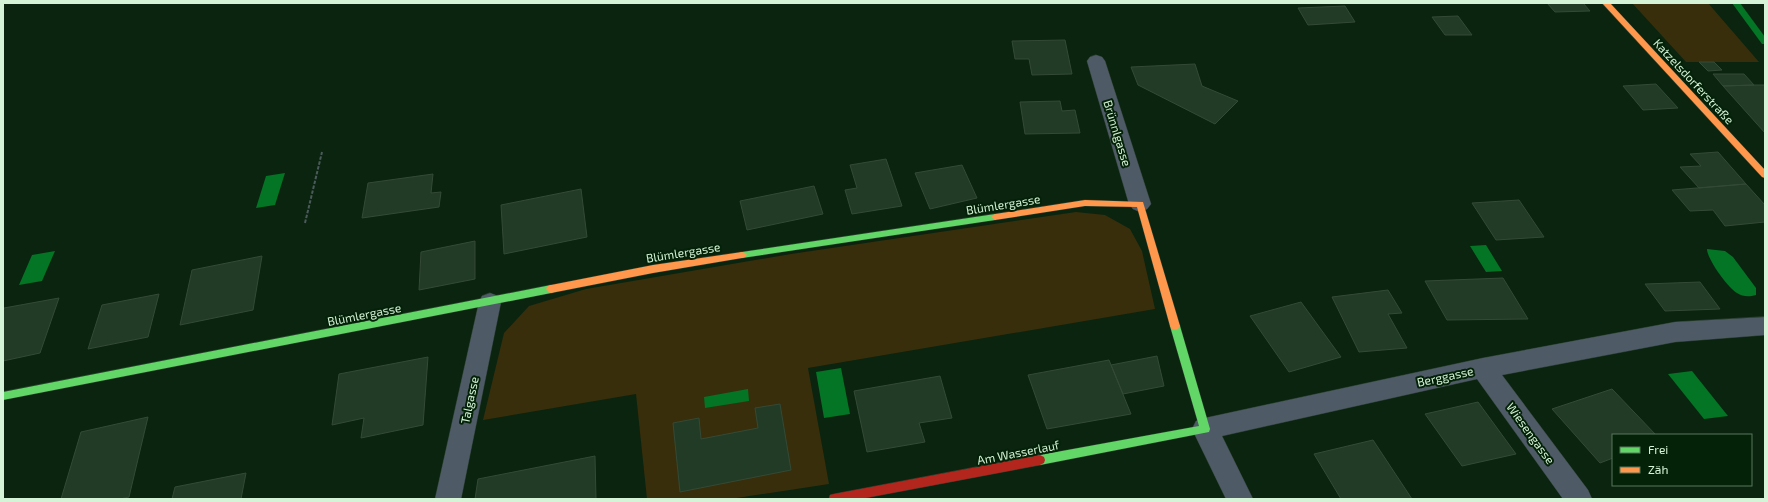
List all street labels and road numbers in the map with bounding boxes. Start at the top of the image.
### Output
street label: Katzelsdorferstraße [1651,36,1737,126]
street label: Brünnlgasse [1101,98,1135,168]
street label: Blümlergasse [965,191,1041,217]
street label: Blümlergasse [645,239,721,265]
street label: Blümlergasse [326,300,402,328]
street label: Berggasse [1416,363,1474,389]
street label: Talgasse [457,375,481,425]
street label: Wiesengasse [1504,400,1558,466]
street label: Am Wasserlauf [976,437,1061,467]

